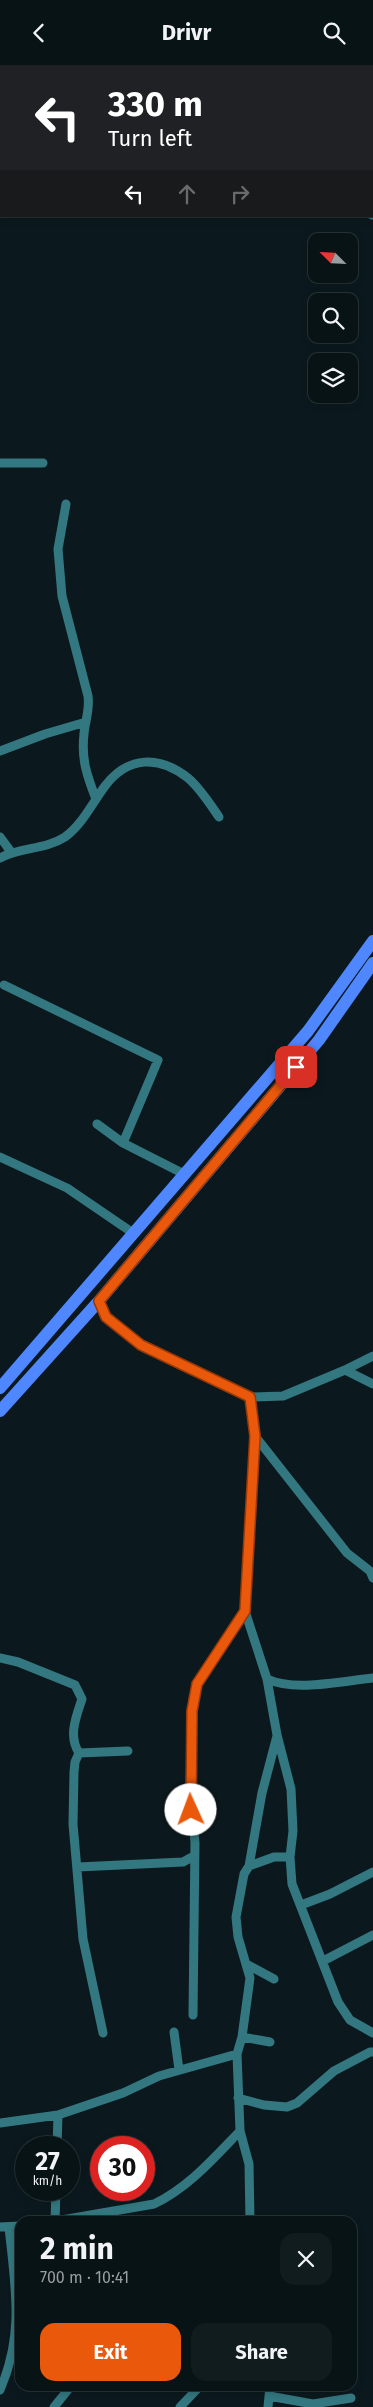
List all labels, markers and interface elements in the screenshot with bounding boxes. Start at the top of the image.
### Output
icon: back [25,19,53,47]
text: Drivr [162,19,211,46]
icon: search [320,19,348,47]
text: 330 m [108,83,203,125]
icon: left [25,85,90,150]
text: Turn left [108,125,192,152]
icon: left [120,180,148,208]
icon: ahead [173,180,201,208]
icon: right [226,180,254,208]
north arrow [308,233,358,283]
map controls [308,233,358,403]
button: search [308,293,358,343]
button: layers [308,353,358,403]
pin [275,1046,317,1088]
icon: arrive [282,1053,310,1081]
position arrow [164,1783,216,1835]
speed limit sign: 30 [90,2136,155,2201]
text: 27 [35,2147,60,2177]
text: km/h [33,2174,62,2188]
text: 2 min [40,2231,114,2267]
button: close [280,2233,332,2285]
text: 700 m · 10:41 [40,2268,129,2287]
button: Exit [40,2323,181,2381]
button: Share [191,2323,332,2381]

